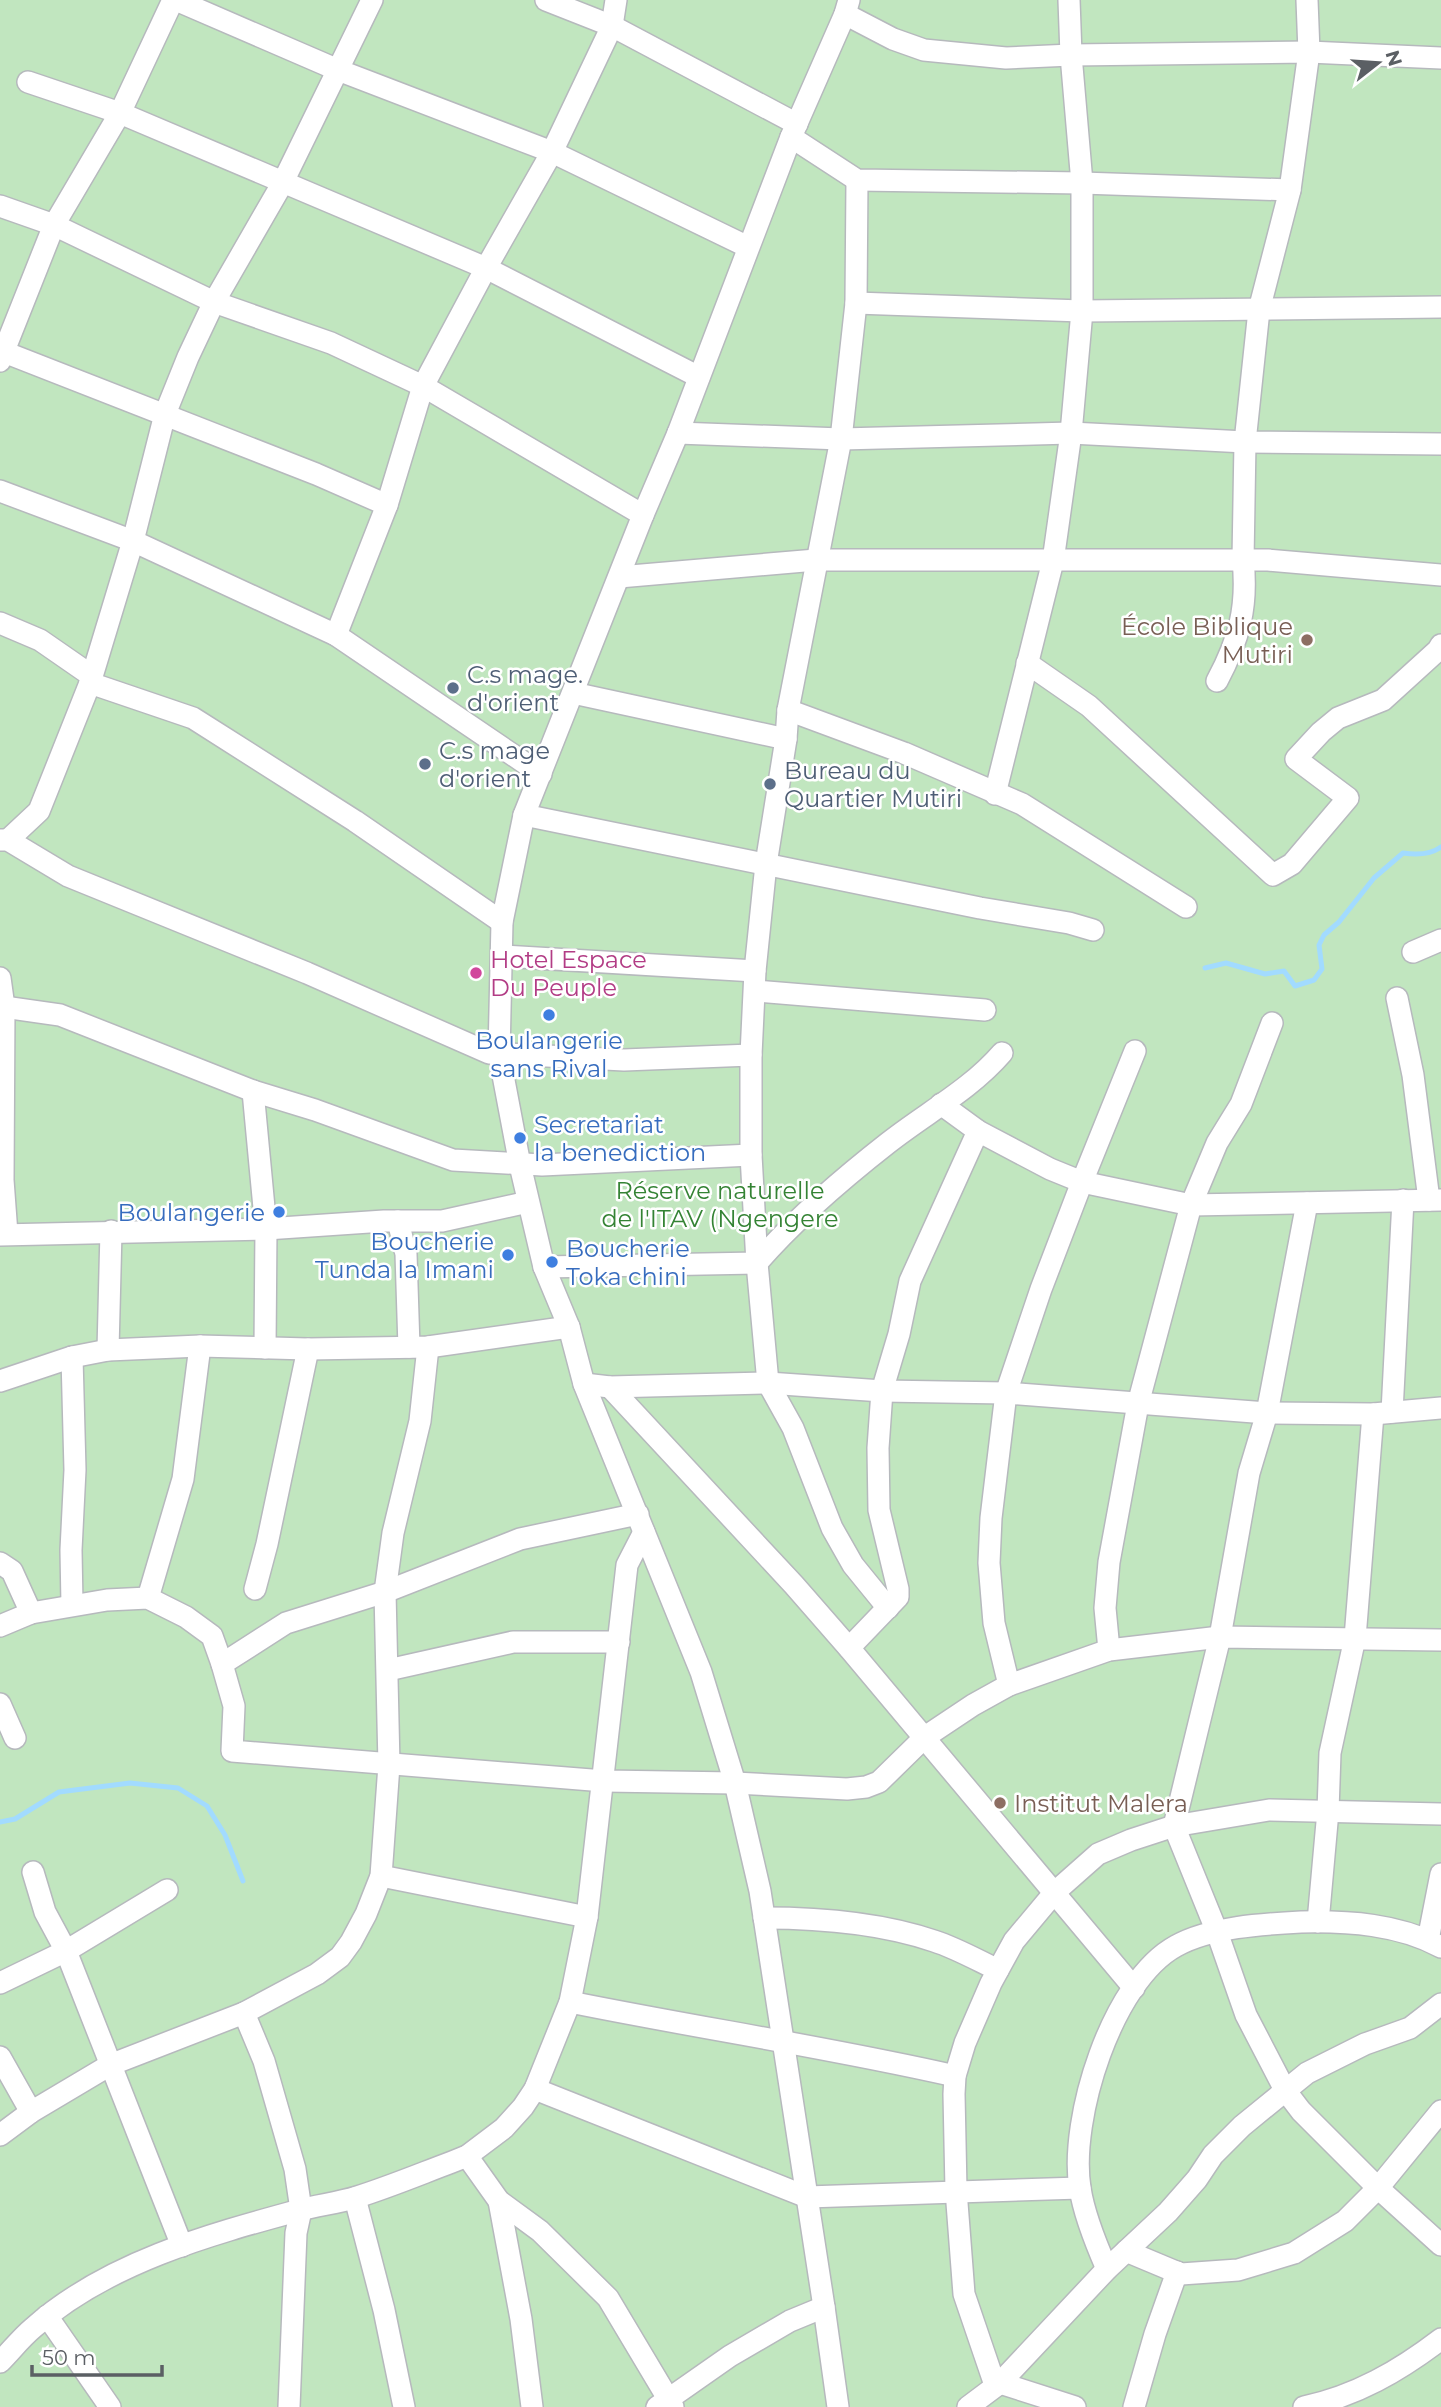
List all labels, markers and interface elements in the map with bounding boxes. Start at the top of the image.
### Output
north arrow [1343,28,1413,98]
text: N [1381,47,1407,69]
place label: École Biblique Mutiri [1121,612,1293,669]
marker: École Biblique Mutiri [1299,632,1315,648]
place label: C.s mage. d'orient [467,660,583,717]
marker: C.s mage. d'orient [445,680,461,696]
place label: C.s mage d'orient [439,736,550,793]
marker: C.s mage d'orient [417,756,433,772]
place label: Bureau du Quartier Mutiri [784,756,962,813]
marker: Bureau du Quartier Mutiri [762,776,778,792]
place label: Hotel Espace Du Peuple [490,945,647,1002]
marker: Hotel Espace Du Peuple [468,965,484,981]
marker: Boulangerie sans Rival [541,1007,557,1023]
place label: Boulangerie sans Rival [475,1026,623,1083]
place label: Secretariat la benediction [534,1110,706,1167]
marker: Secretariat la benediction [512,1130,528,1146]
park label: Réserve naturelle de l'ITAV (Ngengere [601,1176,839,1233]
place label: Boulangerie [118,1198,265,1227]
marker: Boulangerie [271,1204,287,1220]
place label: Boucherie Tunda la Imani [315,1227,494,1284]
place label: Boucherie Toka chini [566,1234,690,1291]
marker: Boucherie Tunda la Imani [500,1247,516,1263]
marker: Boucherie Toka chini [544,1254,560,1270]
place label: Institut Malera [1014,1789,1188,1818]
marker: Institut Malera [992,1795,1008,1811]
scale bar [32,2334,161,2378]
text: 50 m [42,2345,96,2370]

